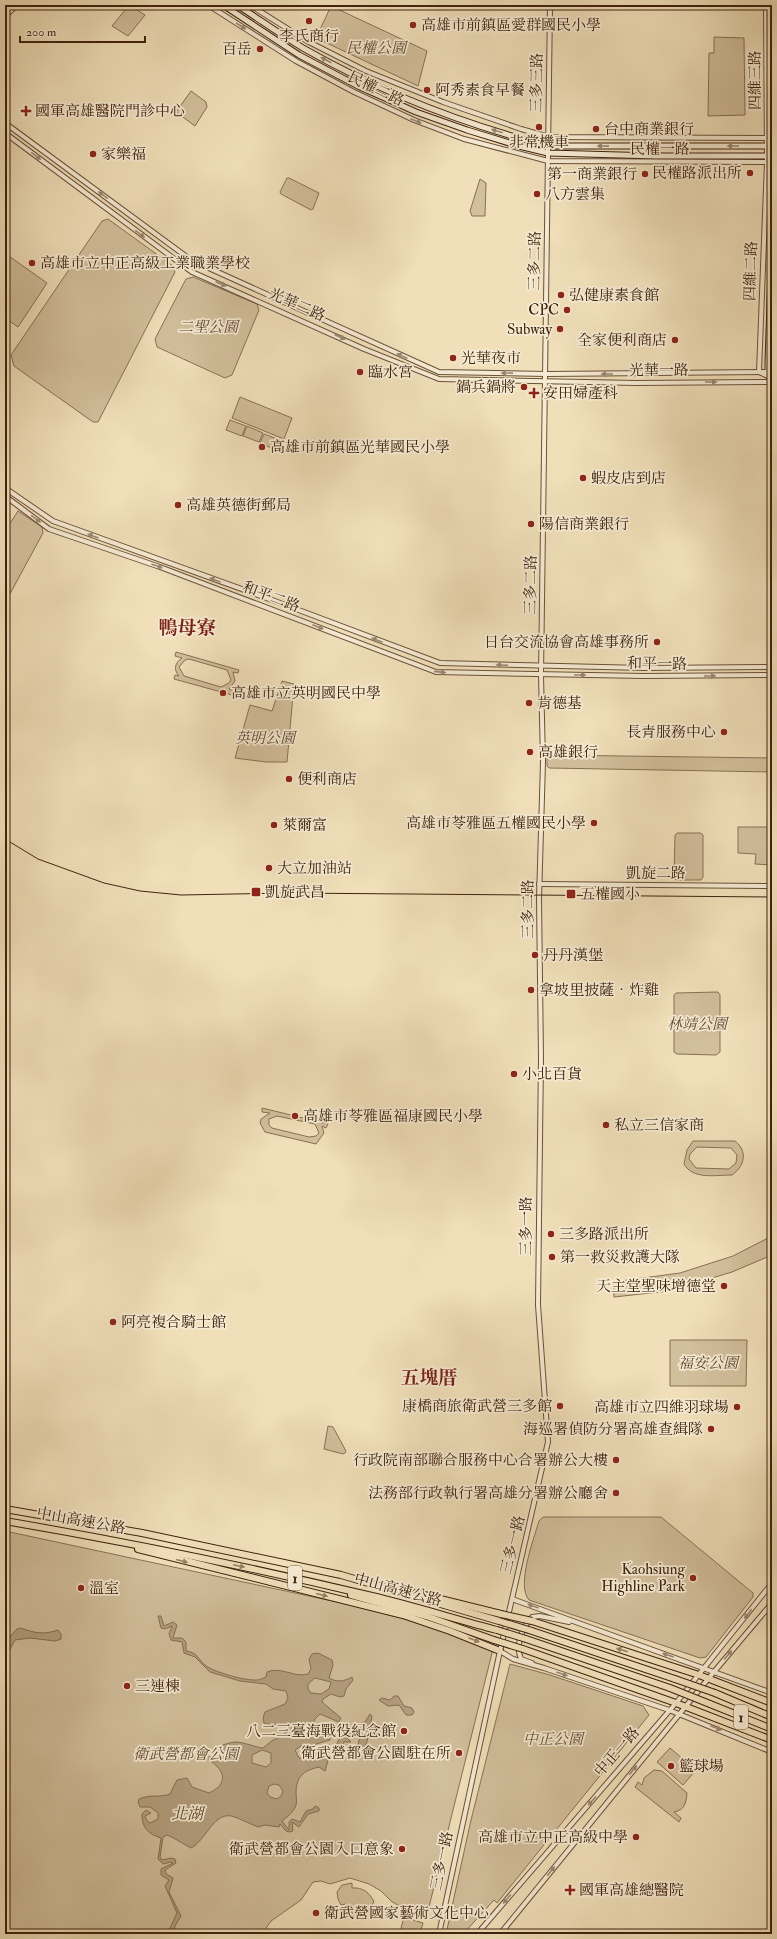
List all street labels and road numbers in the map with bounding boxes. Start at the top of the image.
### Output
street label: 四維三路 [746,50,765,110]
street label: 三多三路 [527,53,547,113]
street label: 民權二路 [345,67,407,111]
street label: 民權一路 [630,140,690,159]
street label: 三多二路 [525,231,545,291]
street label: 四維二路 [740,241,762,301]
street label: 光華二路 [266,284,328,326]
street label: 光華一路 [629,361,689,380]
street label: 三多二路 [521,555,541,615]
street label: 和平二路 [240,577,302,617]
street label: 和平一路 [627,654,687,674]
street label: 凱旋二路 [626,864,686,883]
street label: 三多二路 [519,879,538,939]
street label: 三多一路 [517,1196,536,1256]
street label: 中山高速公路 [35,1504,127,1538]
street label: 三多一路 [497,1514,529,1576]
road number: 1 [288,1566,302,1590]
street label: 中山高速公路 [352,1569,444,1611]
road number: 1 [734,1705,748,1729]
street label: 中正一路 [590,1723,644,1781]
street label: 三多一路 [426,1830,458,1892]

